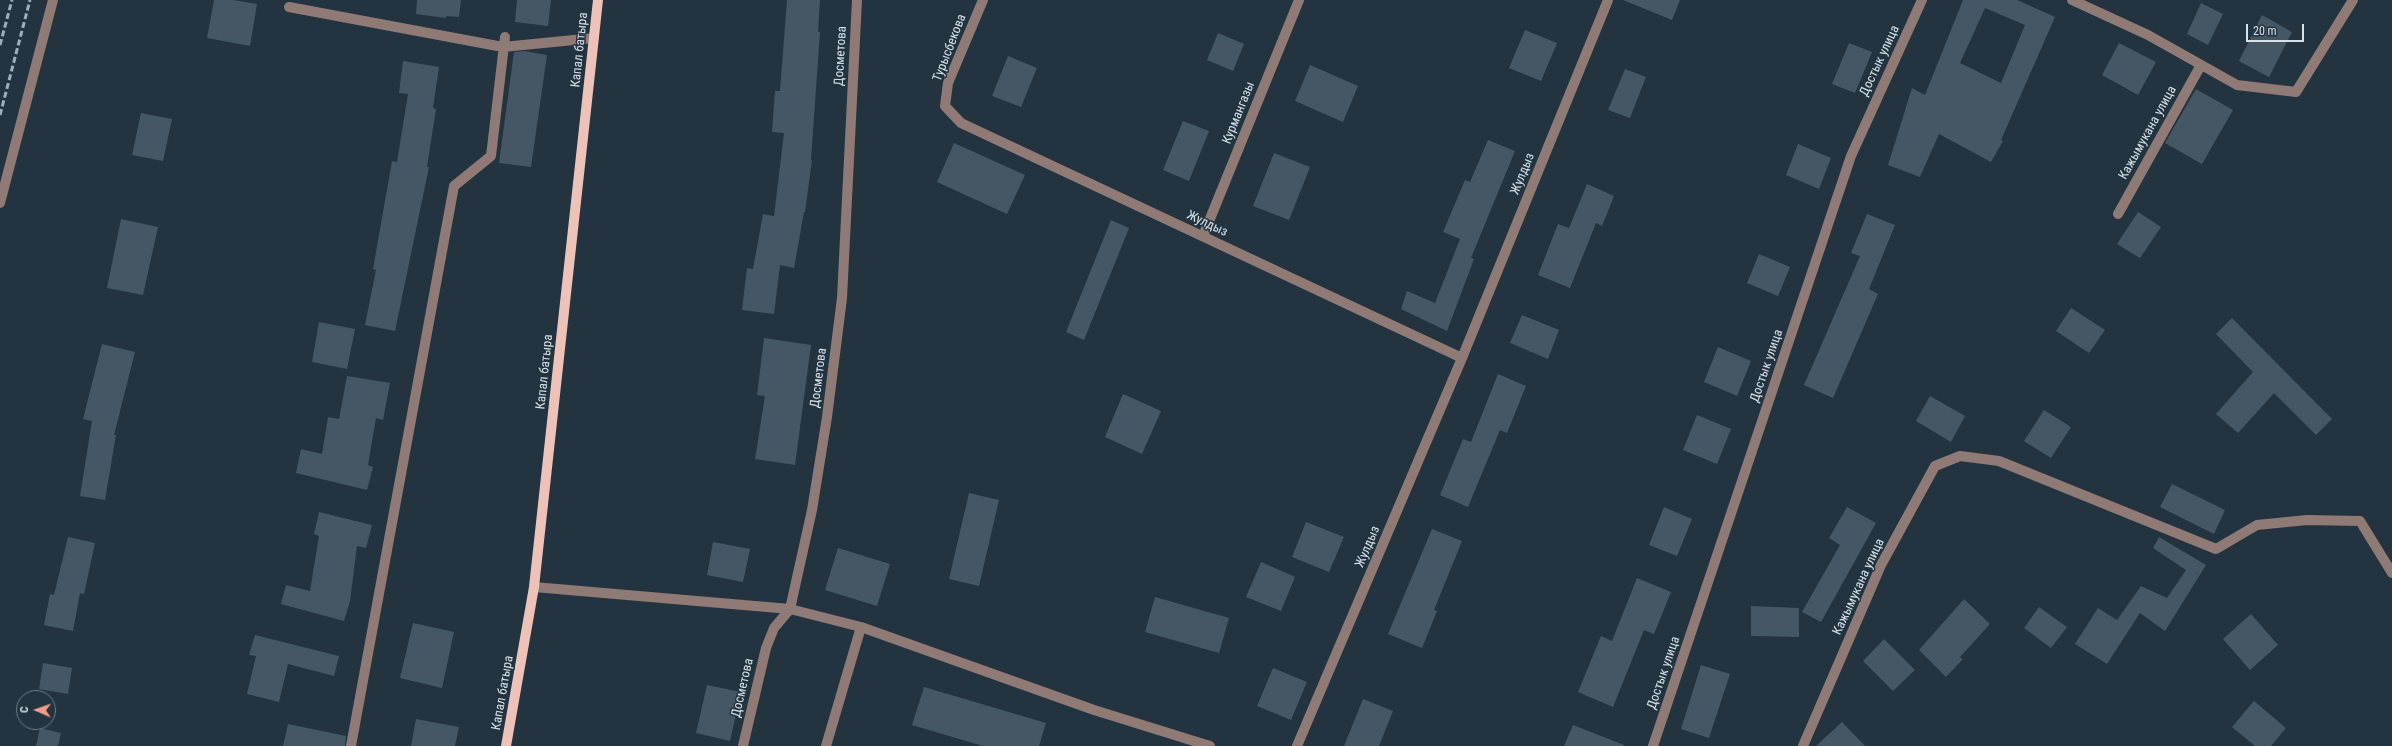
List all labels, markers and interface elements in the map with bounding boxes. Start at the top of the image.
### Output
street label: Капал батыра [568,12,592,88]
street label: Турысбекова [930,12,970,84]
scale bar [2248,16,2306,42]
street label: Достык улица [1857,23,1903,99]
text: 20 m [2253,24,2277,38]
street label: Досметова [832,26,850,86]
street label: Курмангазы [1219,80,1259,146]
street label: Кажымукана улица [2116,84,2180,182]
street label: Жулдыз [1508,151,1538,197]
street label: Жулдыз [1184,208,1230,240]
street label: Достык улица [1747,327,1787,405]
street label: Капал батыра [533,334,557,410]
street label: Досметова [808,347,830,409]
street label: Жулдыз [1352,524,1384,570]
street label: Кажымукана улица [1830,536,1888,638]
street label: Достык улица [1644,634,1684,712]
street label: Капал батыра [489,655,517,731]
street label: Досметова [729,657,757,719]
north arrow [16,690,56,730]
text: С [18,706,31,713]

